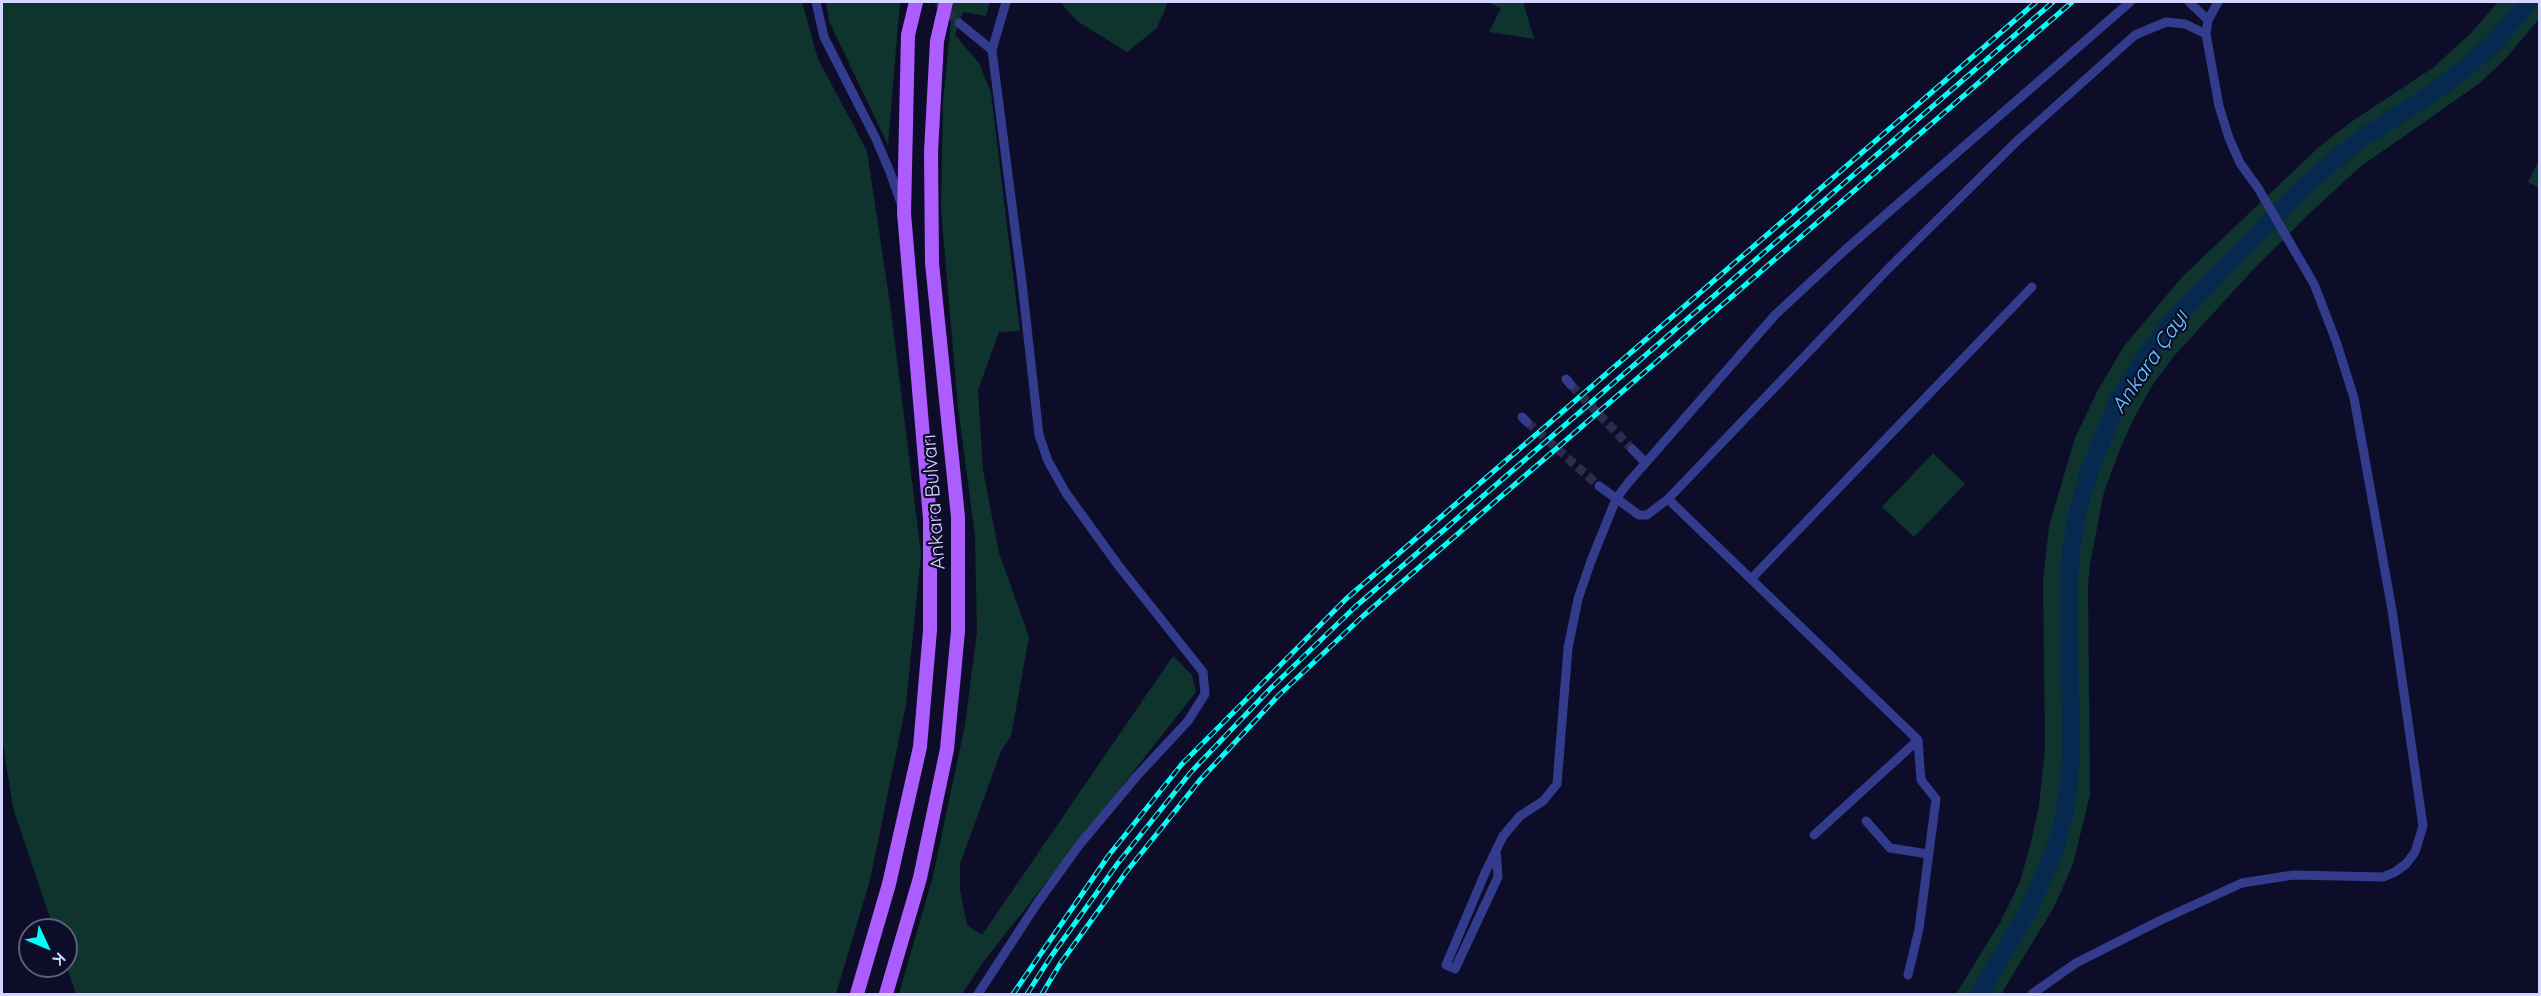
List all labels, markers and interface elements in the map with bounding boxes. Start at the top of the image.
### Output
water label: Ankara Çayı [2106,306,2194,418]
street label: Ankara Bulvarı [917,434,951,570]
north arrow [18,918,78,978]
text: K [49,948,70,970]

